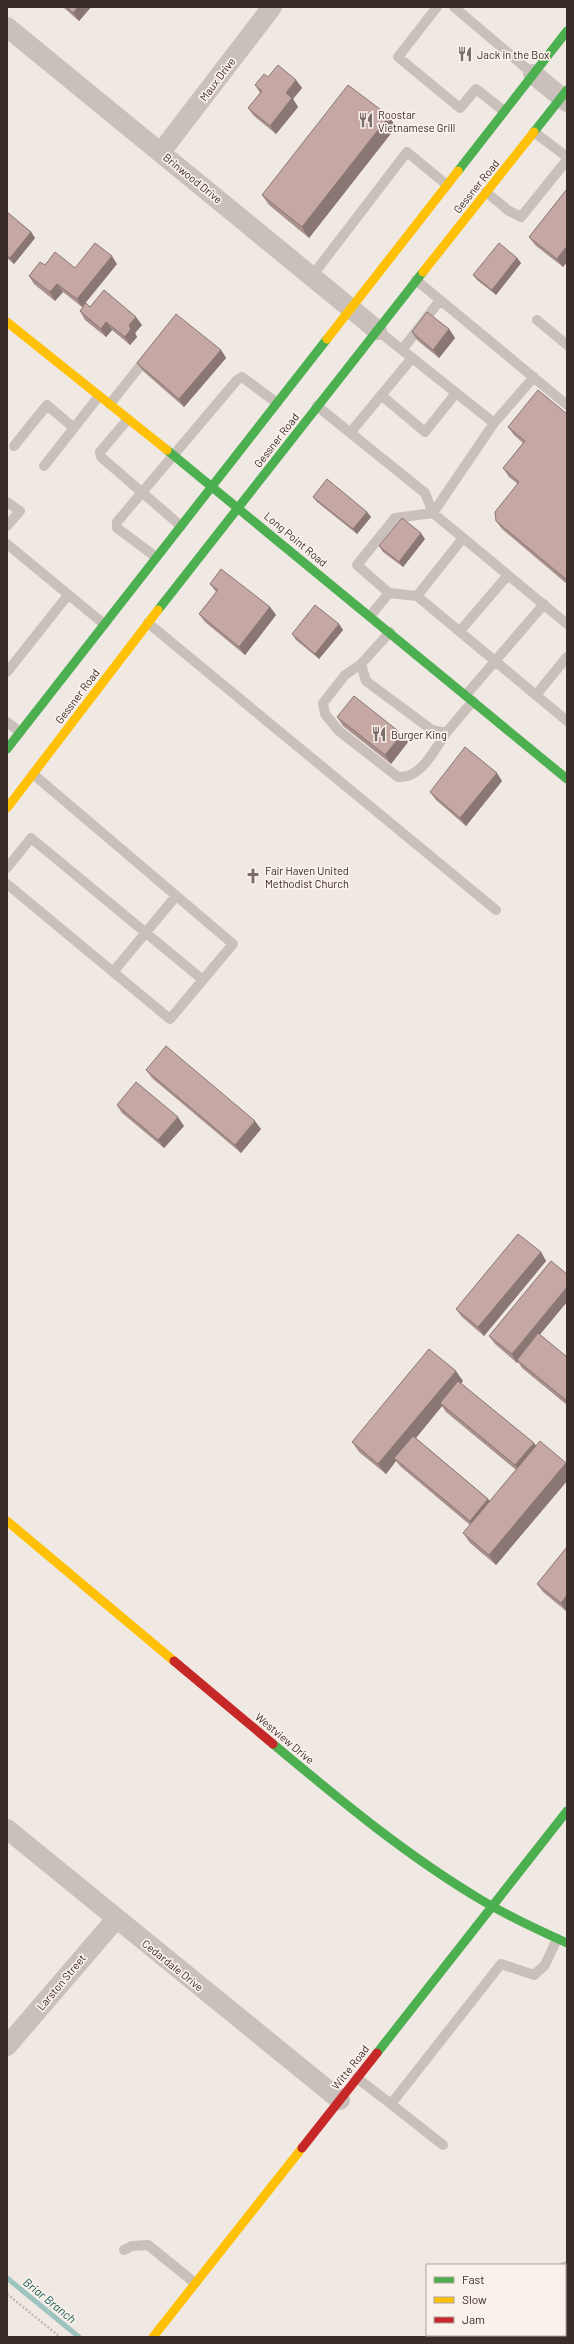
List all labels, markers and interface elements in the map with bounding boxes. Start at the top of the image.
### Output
restaurant icon: Jack in the Box [456,45,474,63]
place label: Jack in the Box [477,48,549,61]
street label: Maux Drive [196,54,238,103]
place label: Roostar Vietnamese Grill [378,108,455,134]
restaurant icon: Roostar Vietnamese Grill [357,111,375,129]
street label: Brinwood Drive [161,150,225,206]
street label: Gessner Road [450,157,502,215]
street label: Gessner Road [251,410,301,470]
street label: Long Point Road [262,509,330,569]
street label: Gessner Road [52,666,102,726]
restaurant icon: Burger King [370,725,388,743]
place label: Burger King [391,728,447,741]
place label: Fair Haven United Methodist Church [265,864,349,890]
church icon: Fair Haven United Methodist Church [244,867,262,885]
street label: Westview Drive [253,1710,317,1766]
street label: Cedardale Drive [140,1936,206,1994]
street label: Larston Street [34,1951,88,2013]
street label: Witte Road [329,2042,371,2092]
legend [426,2264,566,2336]
text: Fast [462,2272,485,2286]
water label: Briar Branch [21,2275,79,2325]
text: Slow [462,2292,487,2306]
text: Jam [462,2312,485,2326]

